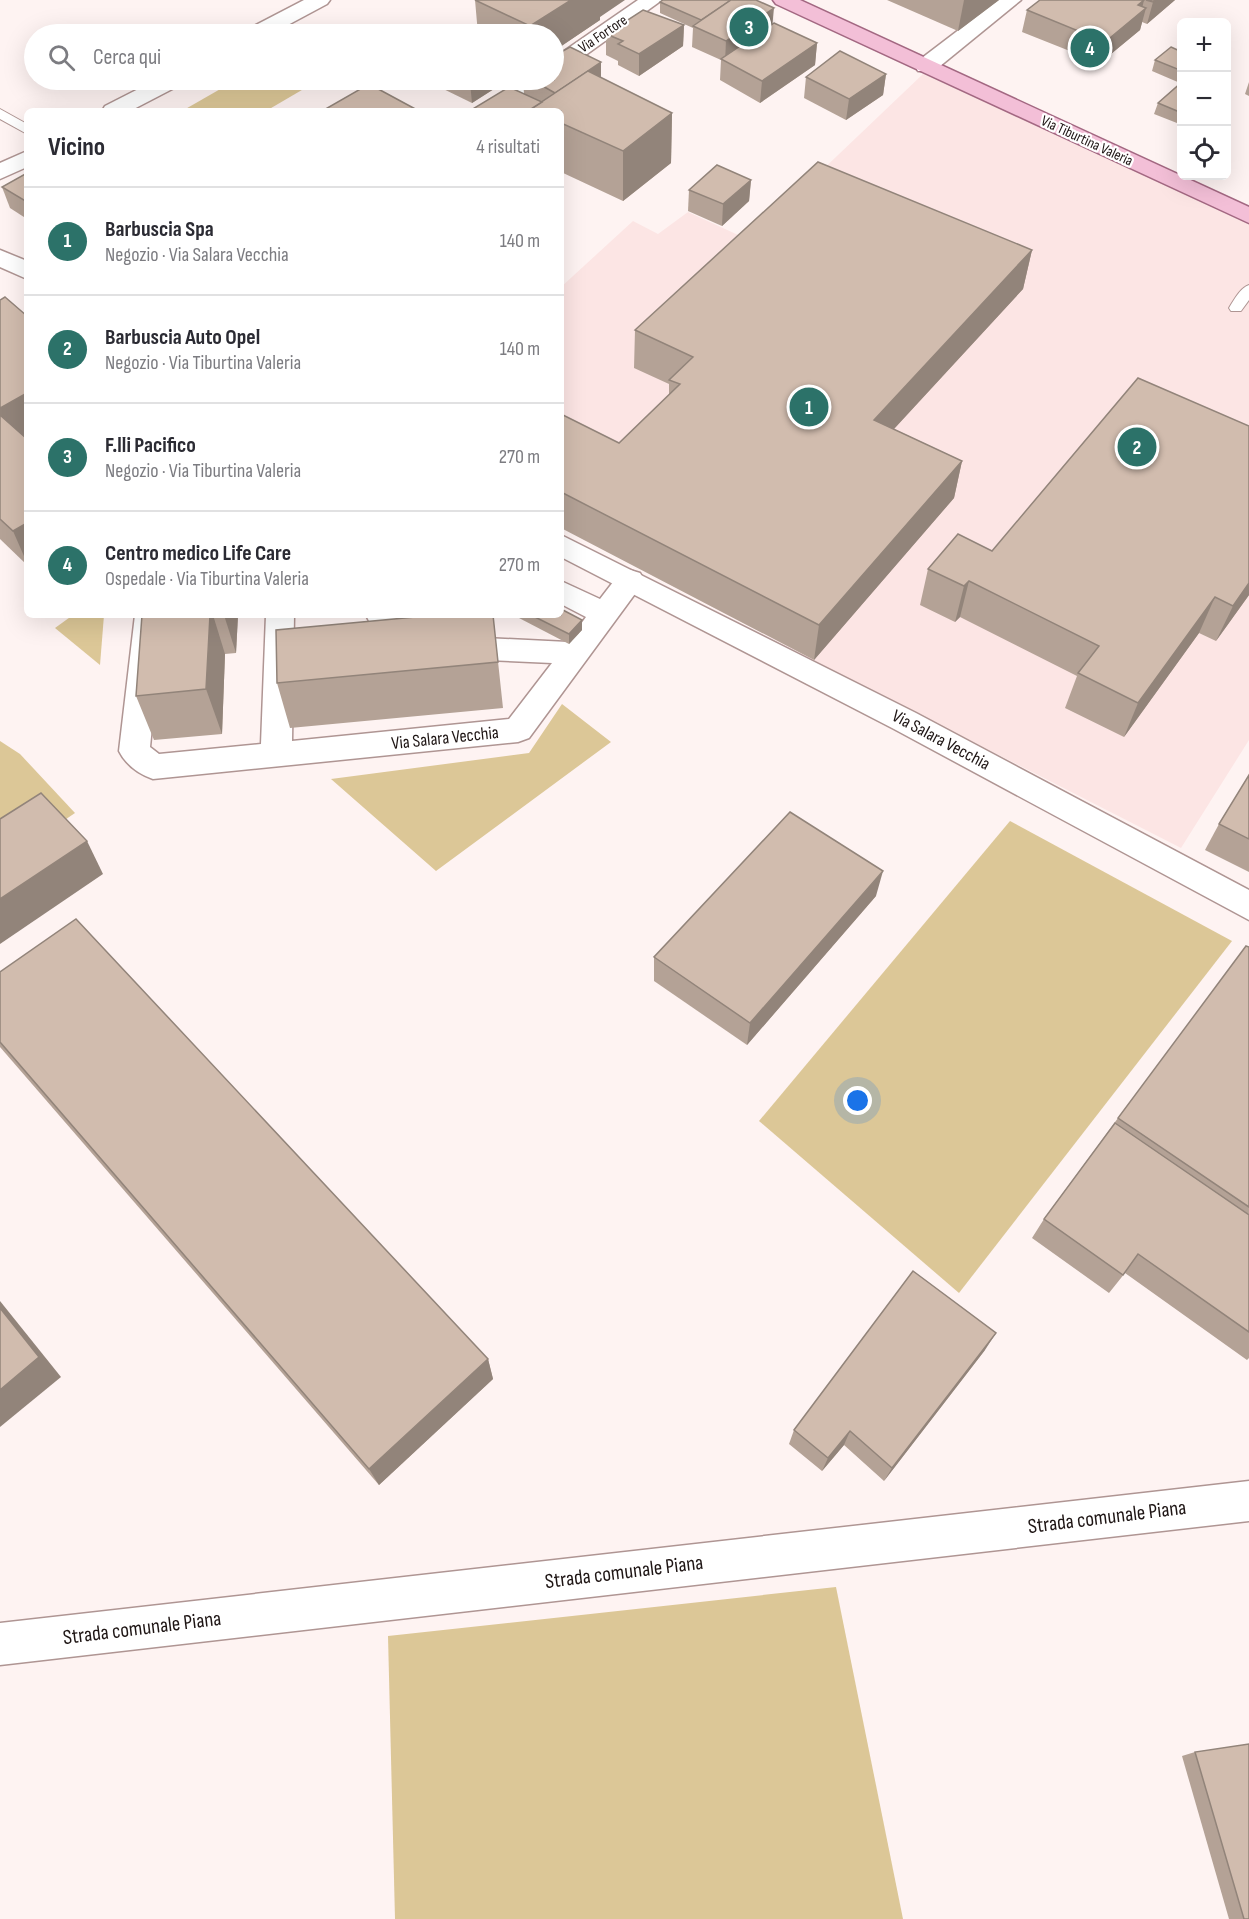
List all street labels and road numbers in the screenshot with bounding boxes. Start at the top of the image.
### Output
street label: Via Fortore [575,11,631,57]
street label: Via Tiburtina Valeria [1038,111,1136,171]
street label: Via Salara Vecchia [888,705,994,775]
street label: Via Salara Vecchia [390,722,500,754]
street label: Strada comunale Piana [1026,1495,1188,1539]
street label: Strada comunale Piana [543,1550,705,1594]
street label: Strada comunale Piana [61,1606,223,1650]

